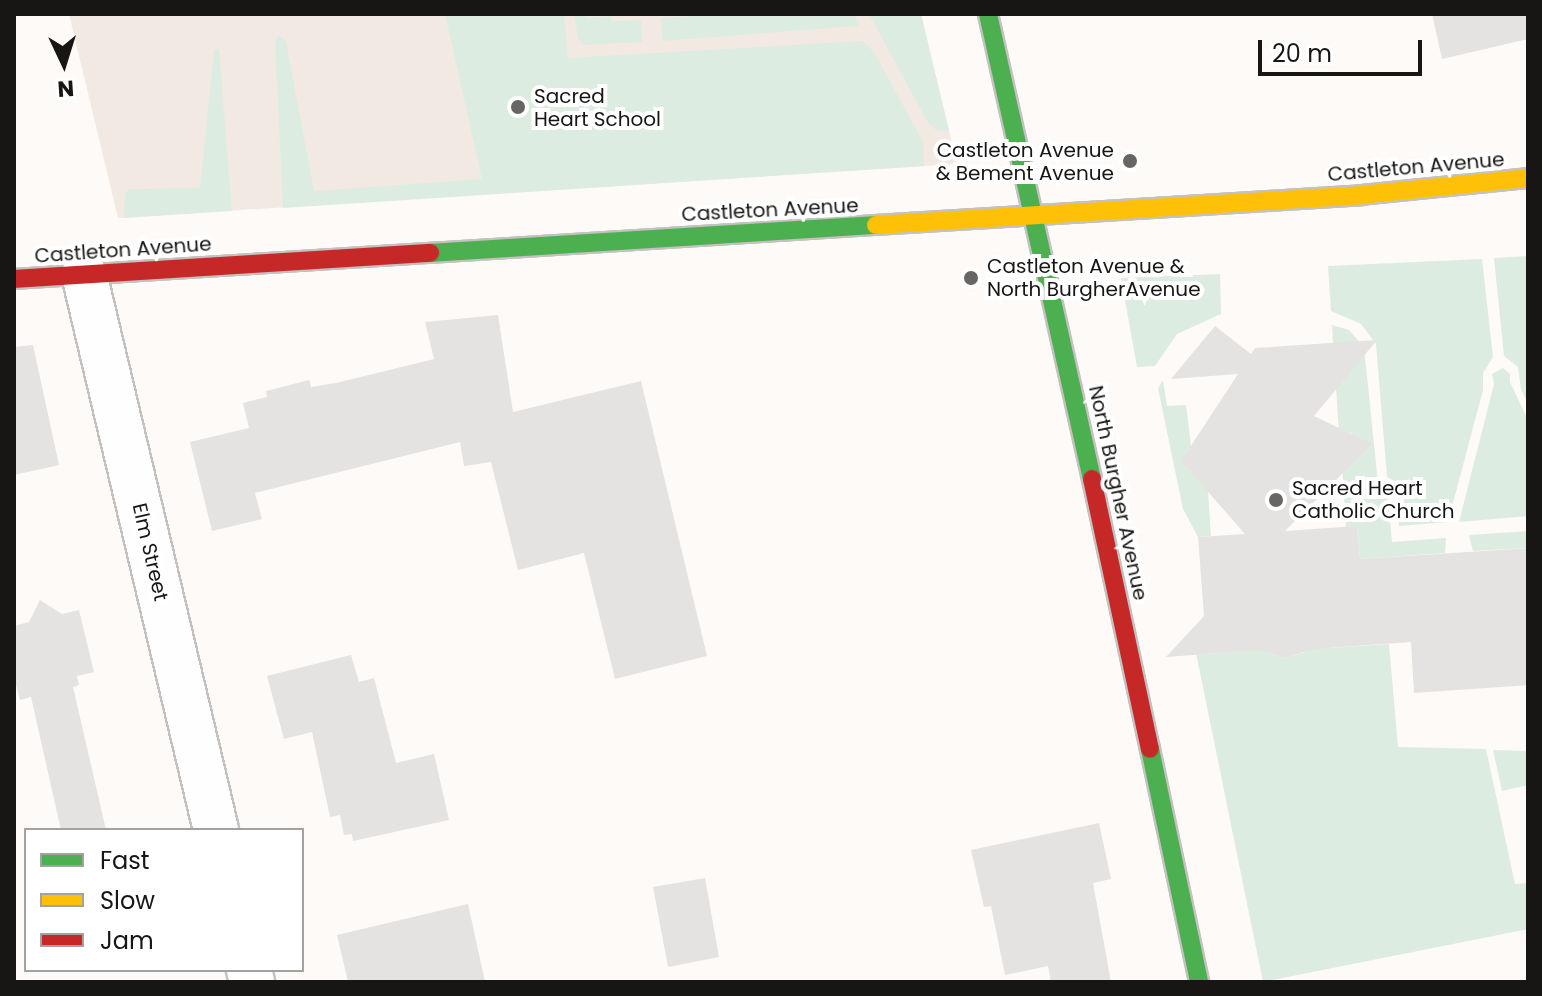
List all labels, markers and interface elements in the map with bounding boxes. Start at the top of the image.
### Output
north arrow [24,24,104,104]
scale bar [1262,24,1426,74]
text: 20 m [1272,37,1332,70]
text: N [56,72,75,104]
place label: Sacred Heart School [534,84,661,131]
marker: Sacred Heart School [509,98,527,116]
place label: Castleton Avenue & Bement Avenue [936,138,1114,185]
street label: Castleton Avenue [1327,147,1505,187]
marker: Castleton Avenue & Bement Avenue [1121,152,1139,170]
street label: Castleton Avenue [681,193,859,227]
street label: Castleton Avenue [34,232,212,268]
place label: Castleton Avenue & North BurgherAvenue [987,254,1201,301]
marker: Castleton Avenue & North BurgherAvenue [962,269,980,287]
street label: North Burgher Avenue [1084,383,1152,603]
place label: Sacred Heart Catholic Church [1292,476,1455,523]
marker: Sacred Heart Catholic Church [1267,491,1285,509]
street label: Elm Street [127,501,173,603]
legend [24,828,304,972]
text: Fast [100,844,150,877]
text: Slow [100,884,155,917]
text: Jam [100,924,154,957]

